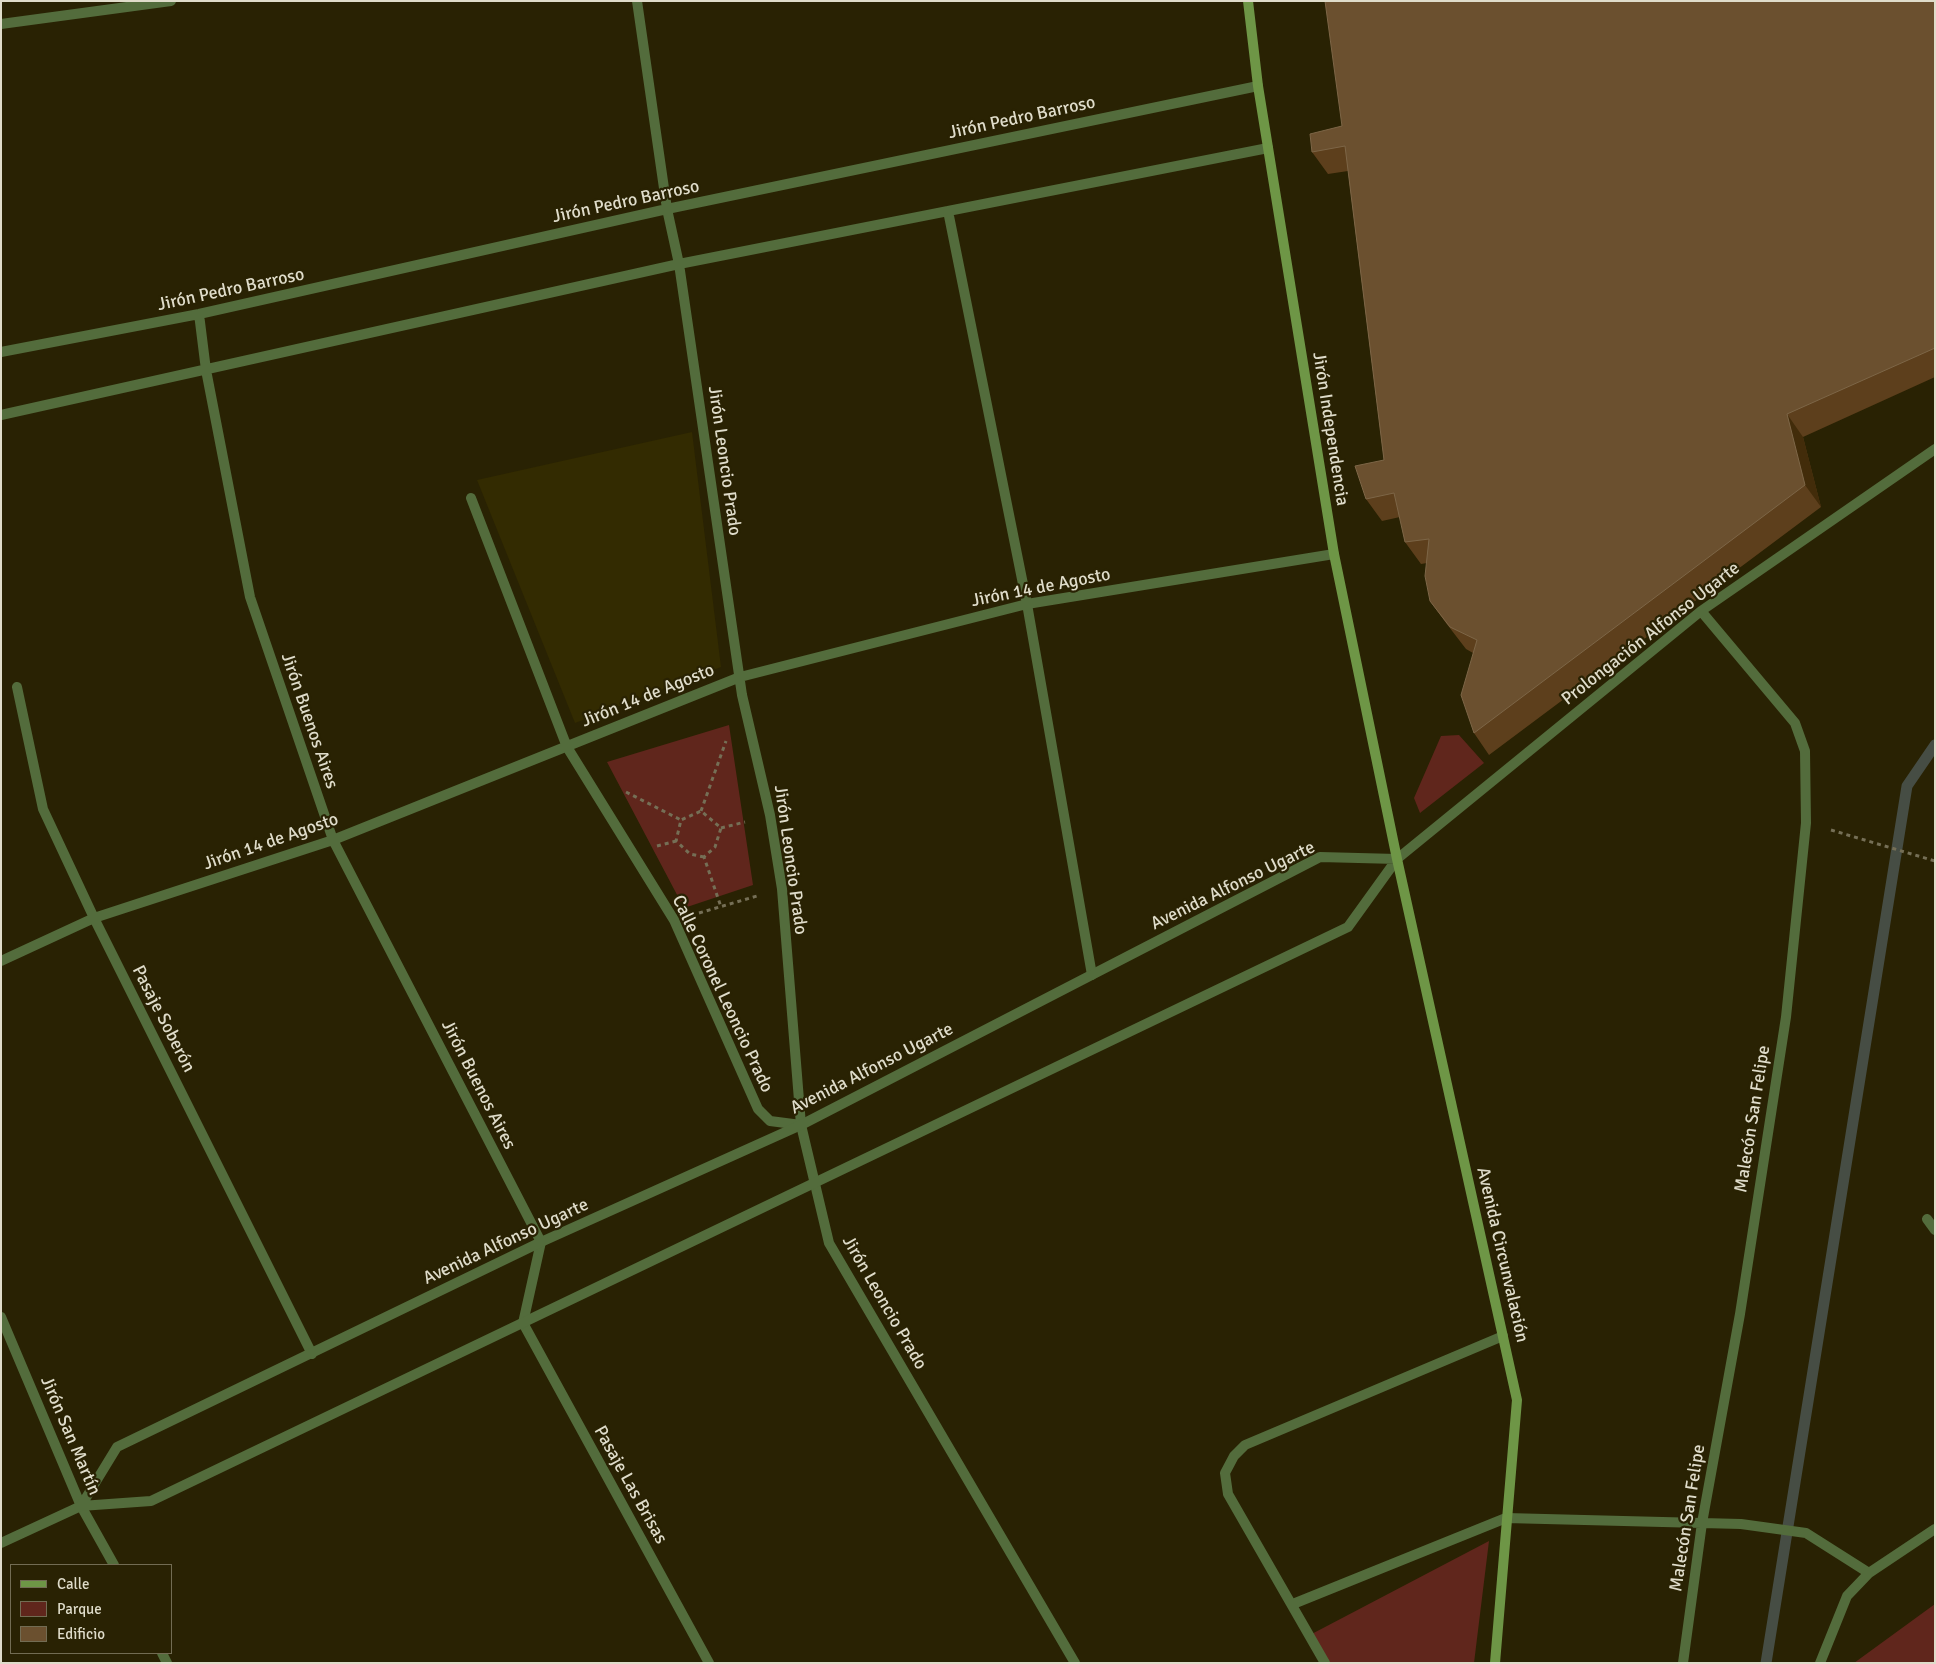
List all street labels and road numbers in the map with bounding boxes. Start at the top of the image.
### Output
street label: Jirón Pedro Barroso [947,92,1097,144]
street label: Jirón Pedro Barroso [551,176,701,228]
street label: Jirón Pedro Barroso [156,264,306,316]
street label: Jirón Independencia [1307,351,1353,507]
street label: Jirón Leoncio Prado [703,385,745,537]
street label: Prolongación Alfonso Ugarte [1558,558,1744,710]
street label: Jirón 14 de Agosto [970,564,1112,612]
street label: Jirón Buenos Aires [276,650,342,792]
street label: Jirón 14 de Agosto [578,660,718,732]
street label: Jirón Leoncio Prado [769,784,811,936]
street label: Jirón 14 de Agosto [201,809,341,875]
street label: Avenida Alfonso Ugarte [1147,837,1319,935]
street label: Calle Coronel Leoncio Prado [667,892,777,1096]
street label: Pasaje Soberón [127,962,199,1076]
street label: Jirón Buenos Aires [436,1017,520,1153]
street label: Avenida Alfonso Ugarte [787,1019,957,1119]
street label: Malecón San Felipe [1731,1044,1775,1194]
street label: Avenida Circunvalación [1471,1165,1533,1345]
street label: Avenida Alfonso Ugarte [420,1194,592,1290]
street label: Jirón Leoncio Prado [837,1232,931,1374]
street label: Jirón San Martín [35,1373,105,1499]
street label: Pasaje Las Brisas [589,1422,671,1548]
street label: Malecón San Felipe [1666,1443,1710,1593]

